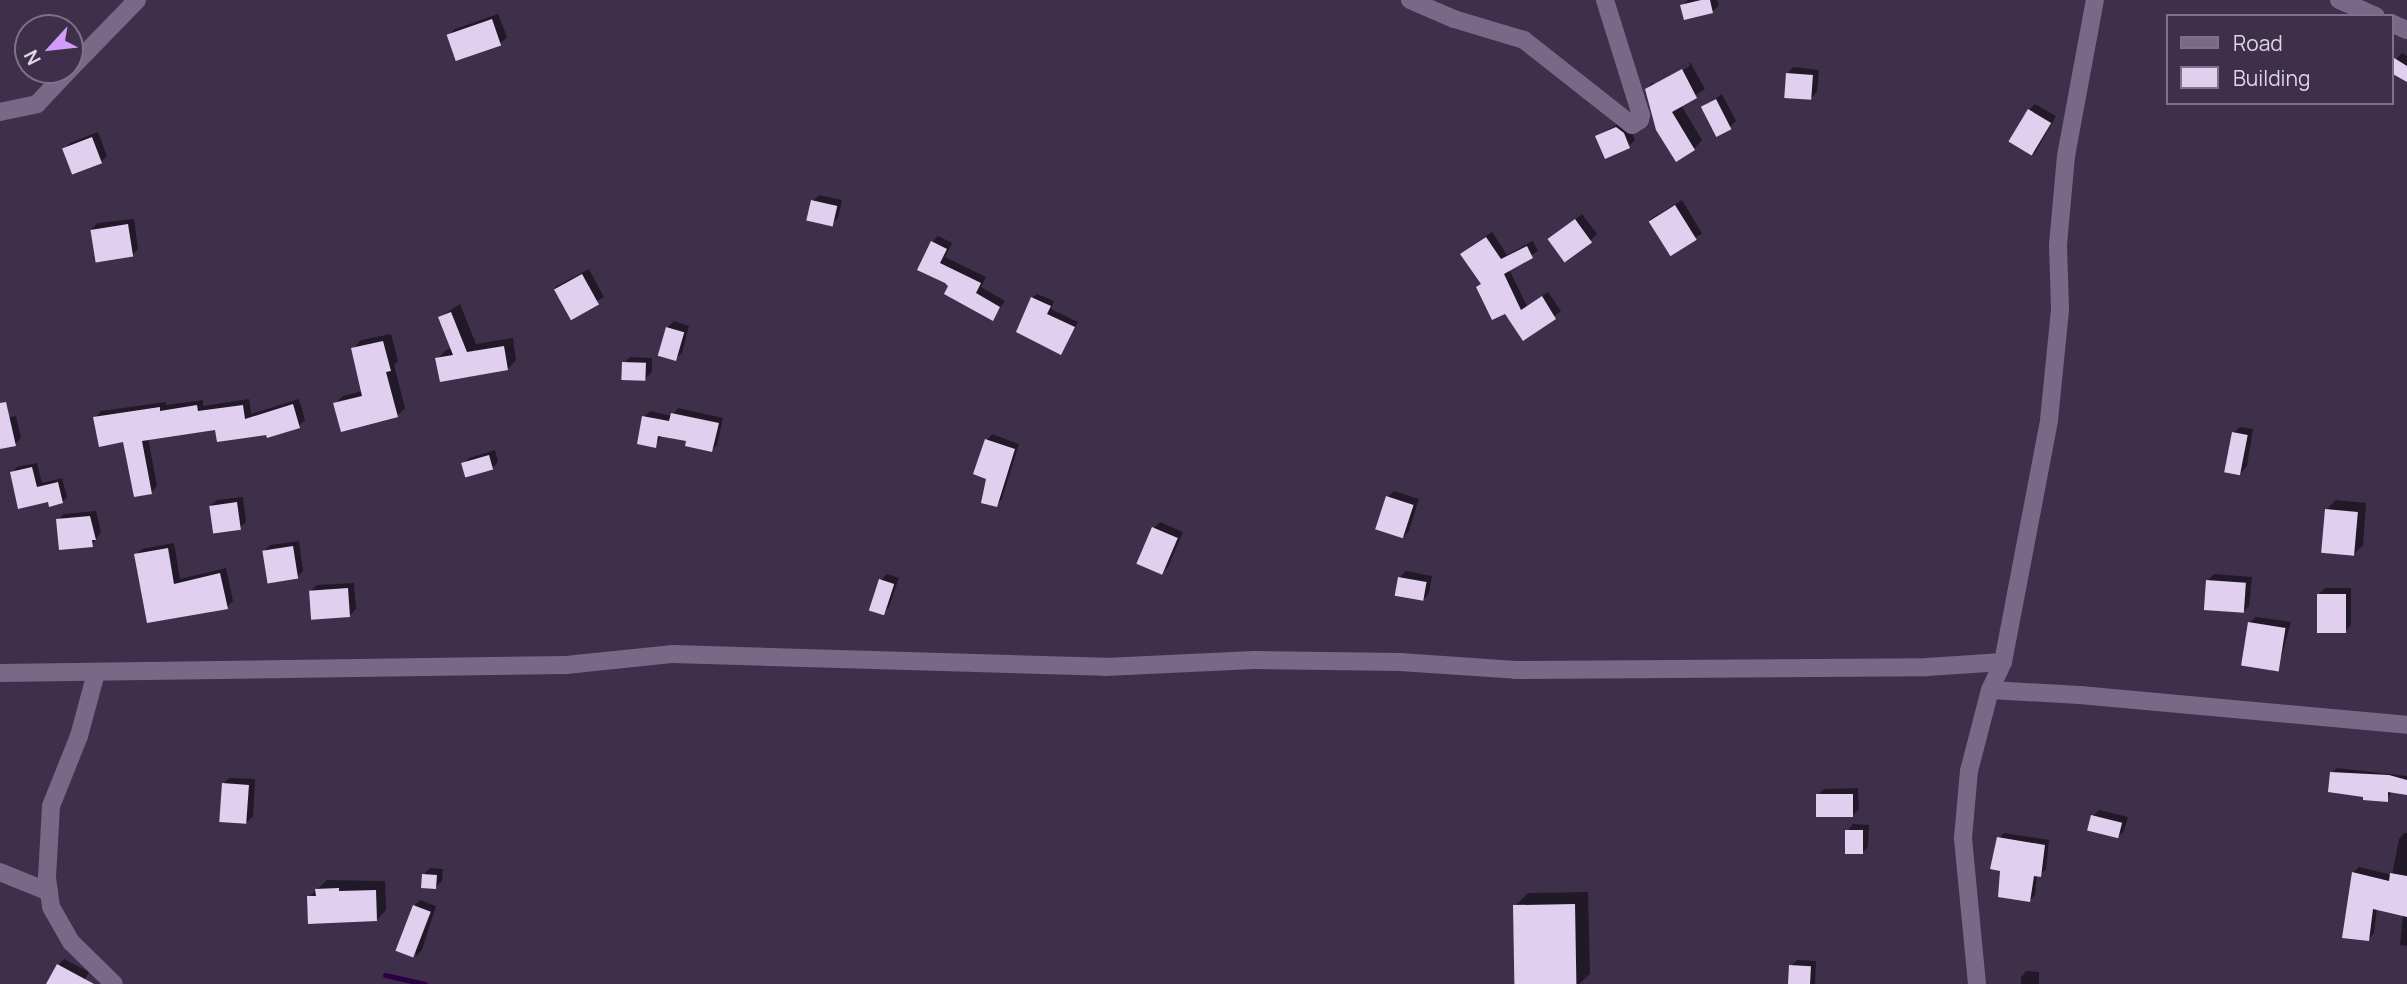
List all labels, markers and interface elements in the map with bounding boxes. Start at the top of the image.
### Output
north arrow [14,14,84,84]
legend [2166,14,2393,105]
text: Road [2233,29,2283,57]
text: N [17,46,47,70]
text: Building [2233,64,2310,92]

